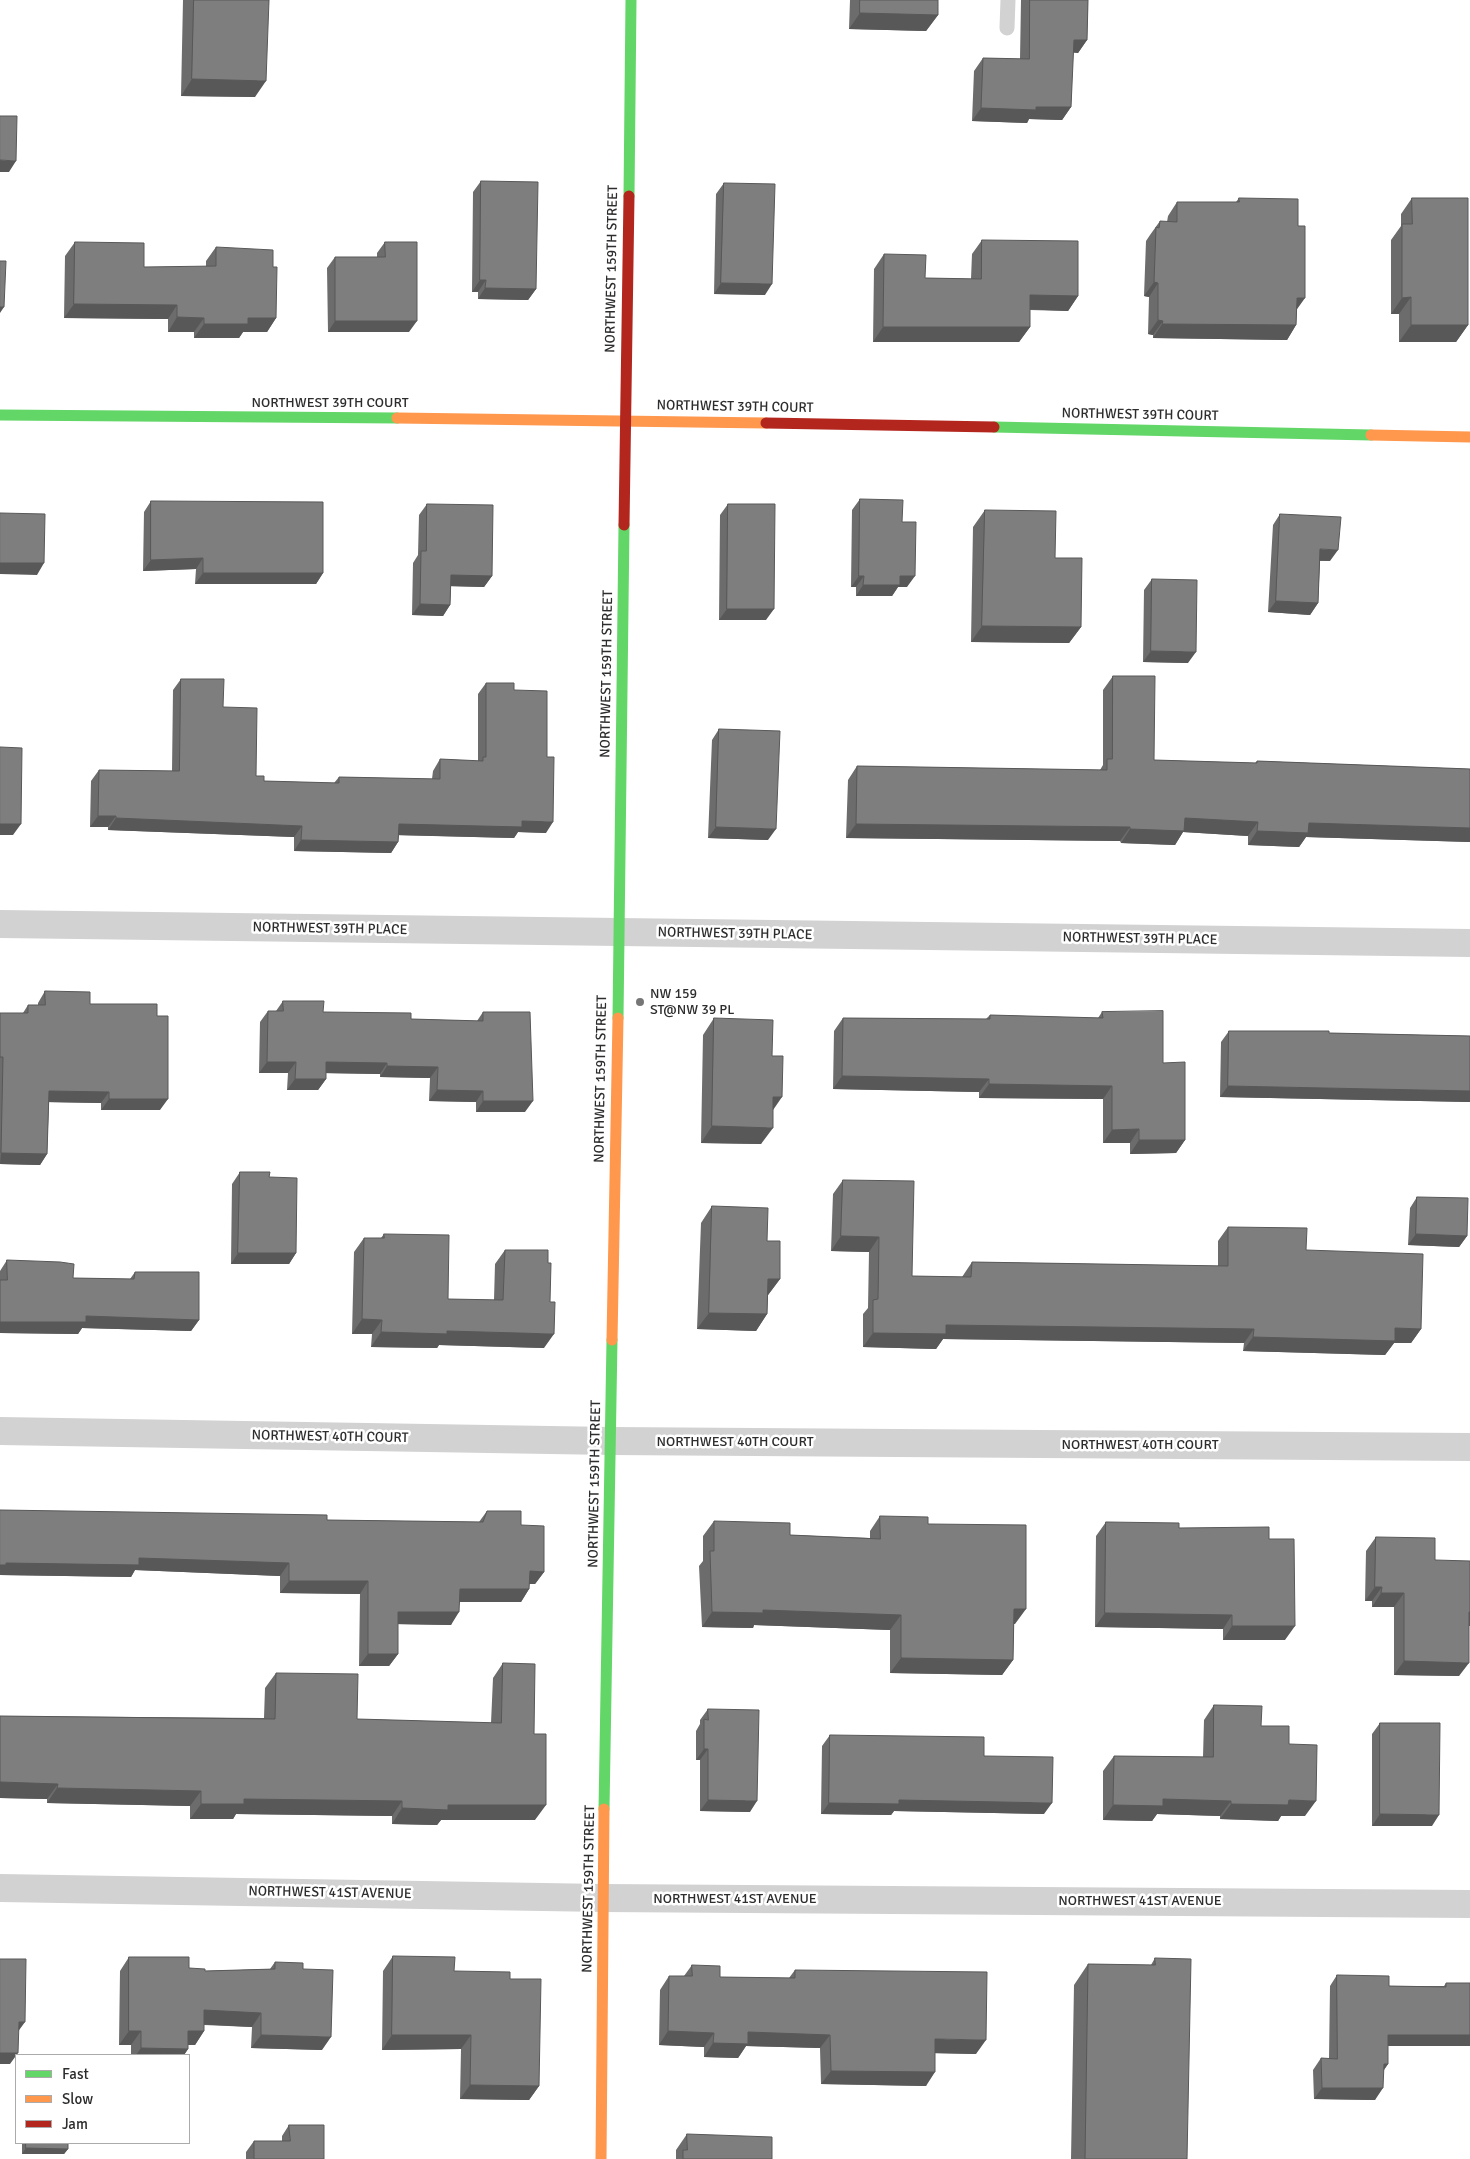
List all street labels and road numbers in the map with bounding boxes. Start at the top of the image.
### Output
street label: NORTHWEST 159TH STREET [602,185,622,353]
street label: NORTHWEST 39TH COURT [251,395,409,411]
street label: NORTHWEST 39TH COURT [656,397,814,417]
street label: NORTHWEST 39TH COURT [1061,405,1219,425]
street label: NORTHWEST 159TH STREET [597,590,617,758]
street label: NORTHWEST 39TH PLACE [252,919,408,939]
street label: NORTHWEST 39TH PLACE [657,924,813,944]
street label: NORTHWEST 39TH PLACE [1062,929,1218,949]
street label: NORTHWEST 159TH STREET [591,995,611,1163]
street label: NORTHWEST 159TH STREET [585,1400,605,1568]
street label: NORTHWEST 40TH COURT [251,1427,409,1447]
street label: NORTHWEST 40TH COURT [656,1434,814,1450]
street label: NORTHWEST 40TH COURT [1061,1437,1219,1453]
street label: NORTHWEST 159TH STREET [579,1805,599,1973]
street label: NORTHWEST 41ST AVENUE [248,1883,412,1903]
street label: NORTHWEST 41ST AVENUE [653,1891,817,1907]
street label: NORTHWEST 41ST AVENUE [1058,1893,1222,1909]

